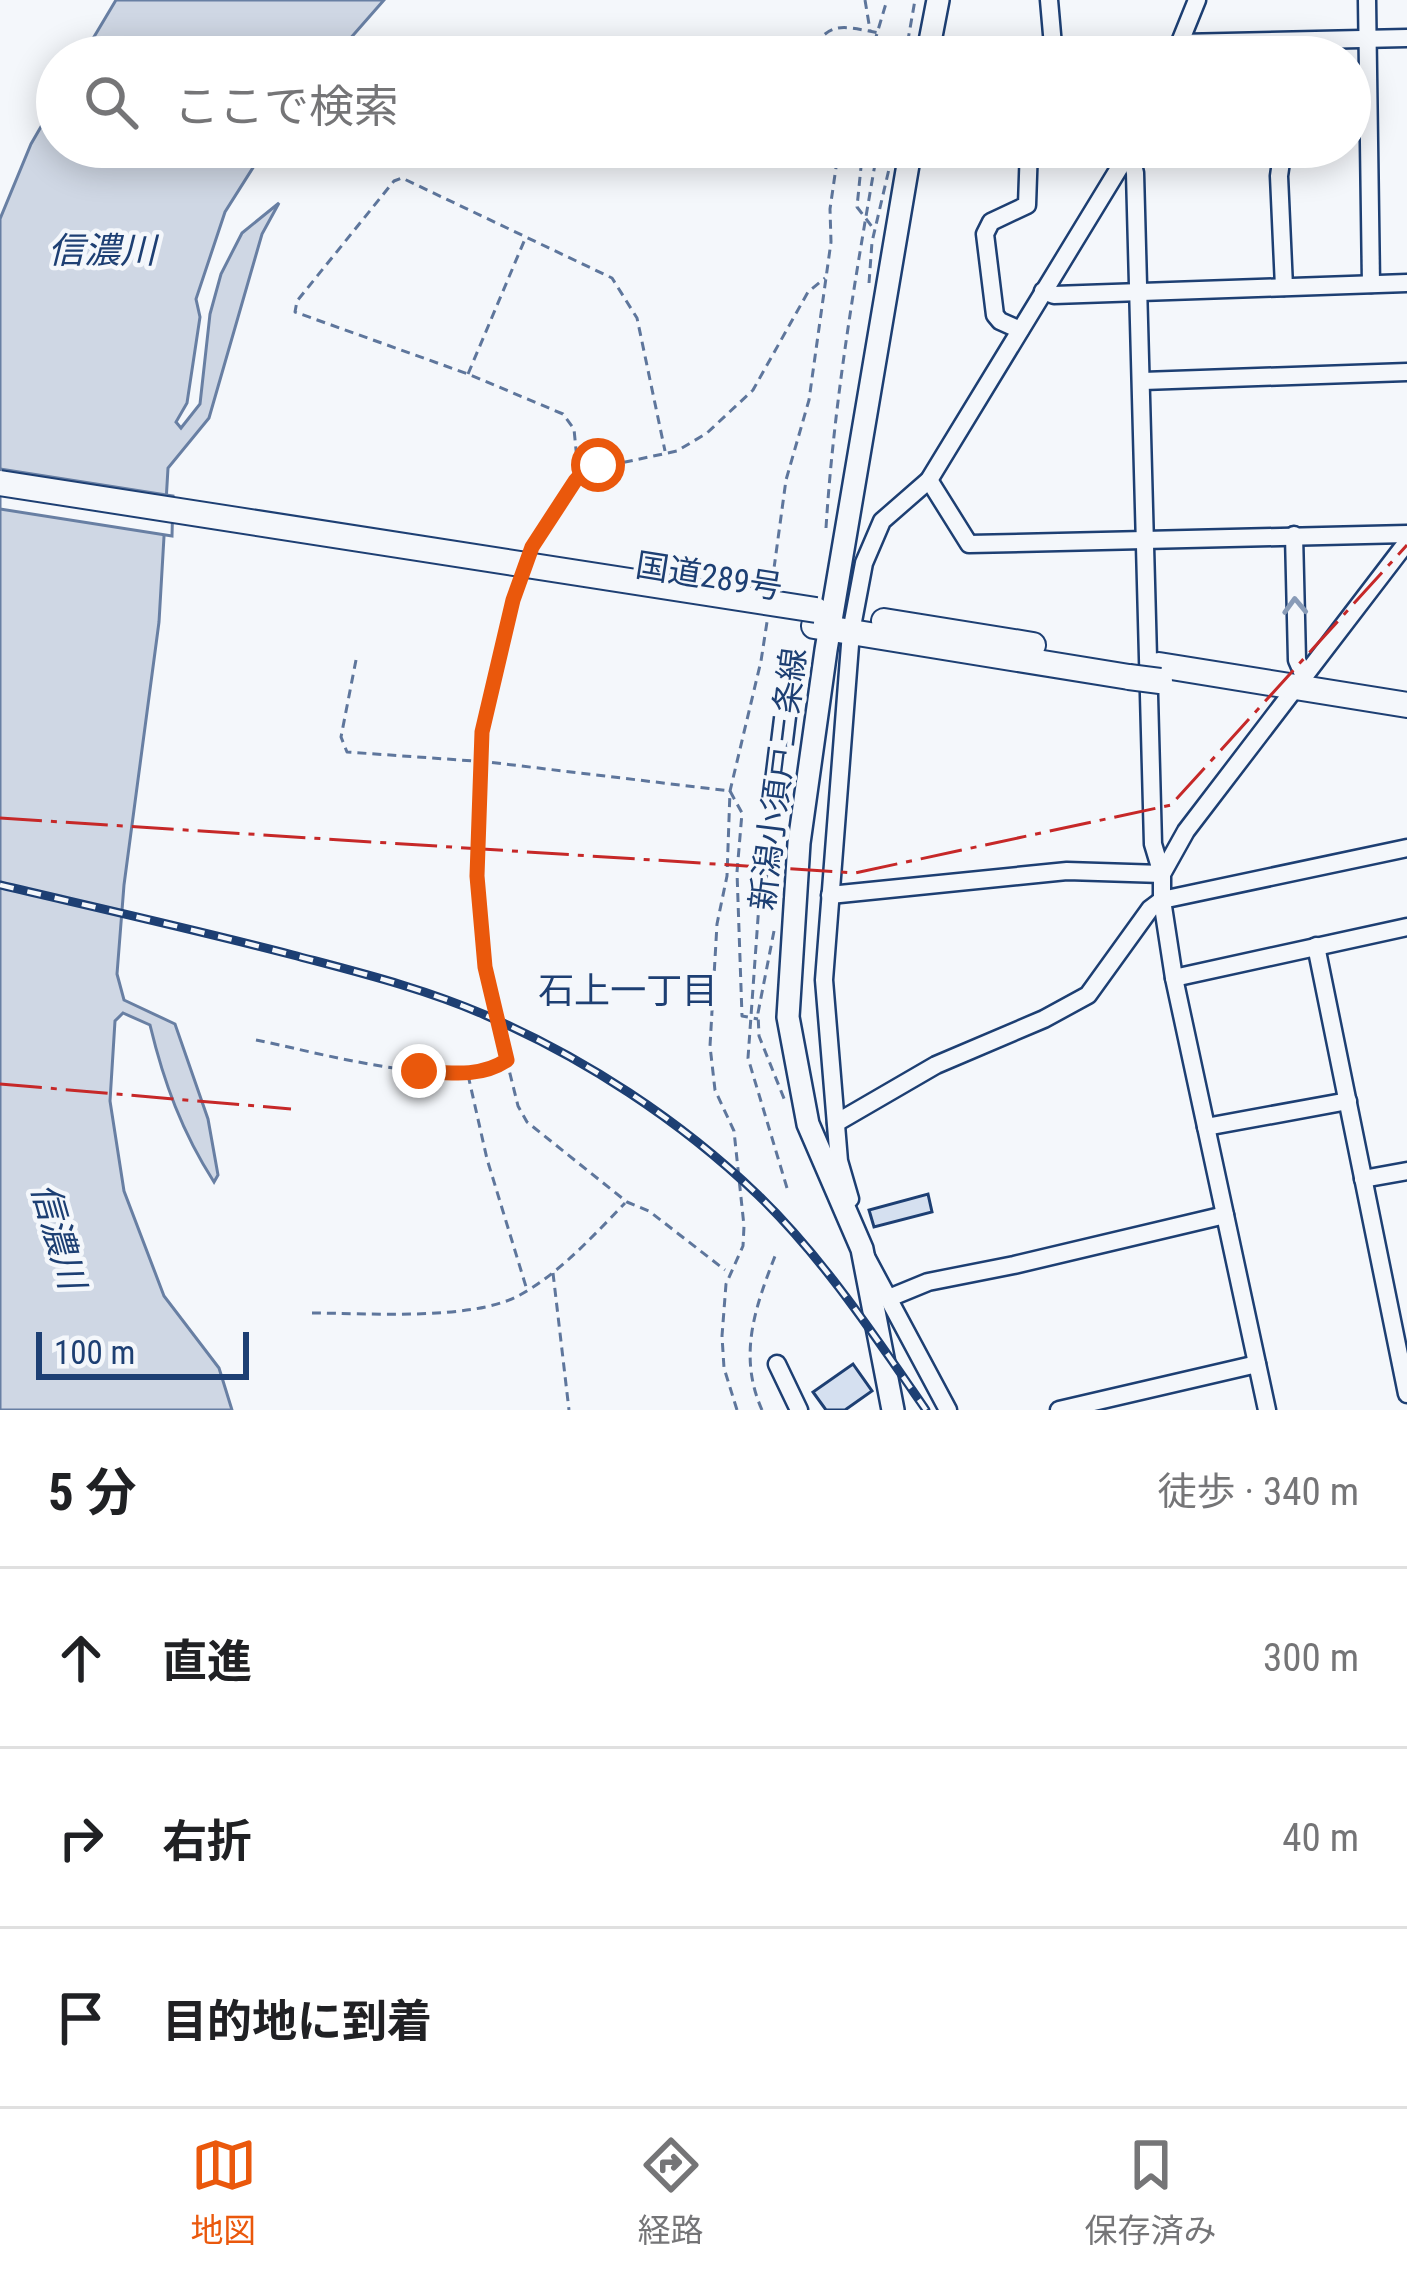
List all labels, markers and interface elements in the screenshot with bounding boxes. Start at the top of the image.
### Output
search box [36,36,1371,168]
icon: search [78,69,144,135]
text: ここで検索 [174,80,399,133]
water label: 信濃川 [48,230,160,272]
route start [571,438,625,492]
street label: 国道289号 [633,545,785,607]
one-way arrow [1283,596,1309,615]
street label: 新潟小須戸三条線 [743,646,813,912]
district label: 石上一丁目 [538,970,718,1012]
route end [392,1044,446,1098]
water label: 信濃川 [23,1178,94,1298]
scale bar [36,1326,249,1379]
text: 100 m [54,1333,135,1372]
text: 5 分 [48,1463,137,1522]
text: 徒歩 · 340 m [1158,1469,1359,1515]
icon: ahead [48,1625,114,1691]
text: 直進 [162,1635,252,1688]
text: 300 m [1263,1635,1359,1681]
icon: right [48,1805,114,1871]
text: 右折 [162,1815,252,1868]
text: 40 m [1282,1815,1359,1861]
icon: arrive [48,1985,114,2051]
text: 目的地に到着 [162,1995,432,2048]
tab: 地図 [191,2132,257,2252]
tab: 経路 [638,2132,704,2252]
tab: 保存済み [1085,2132,1217,2252]

